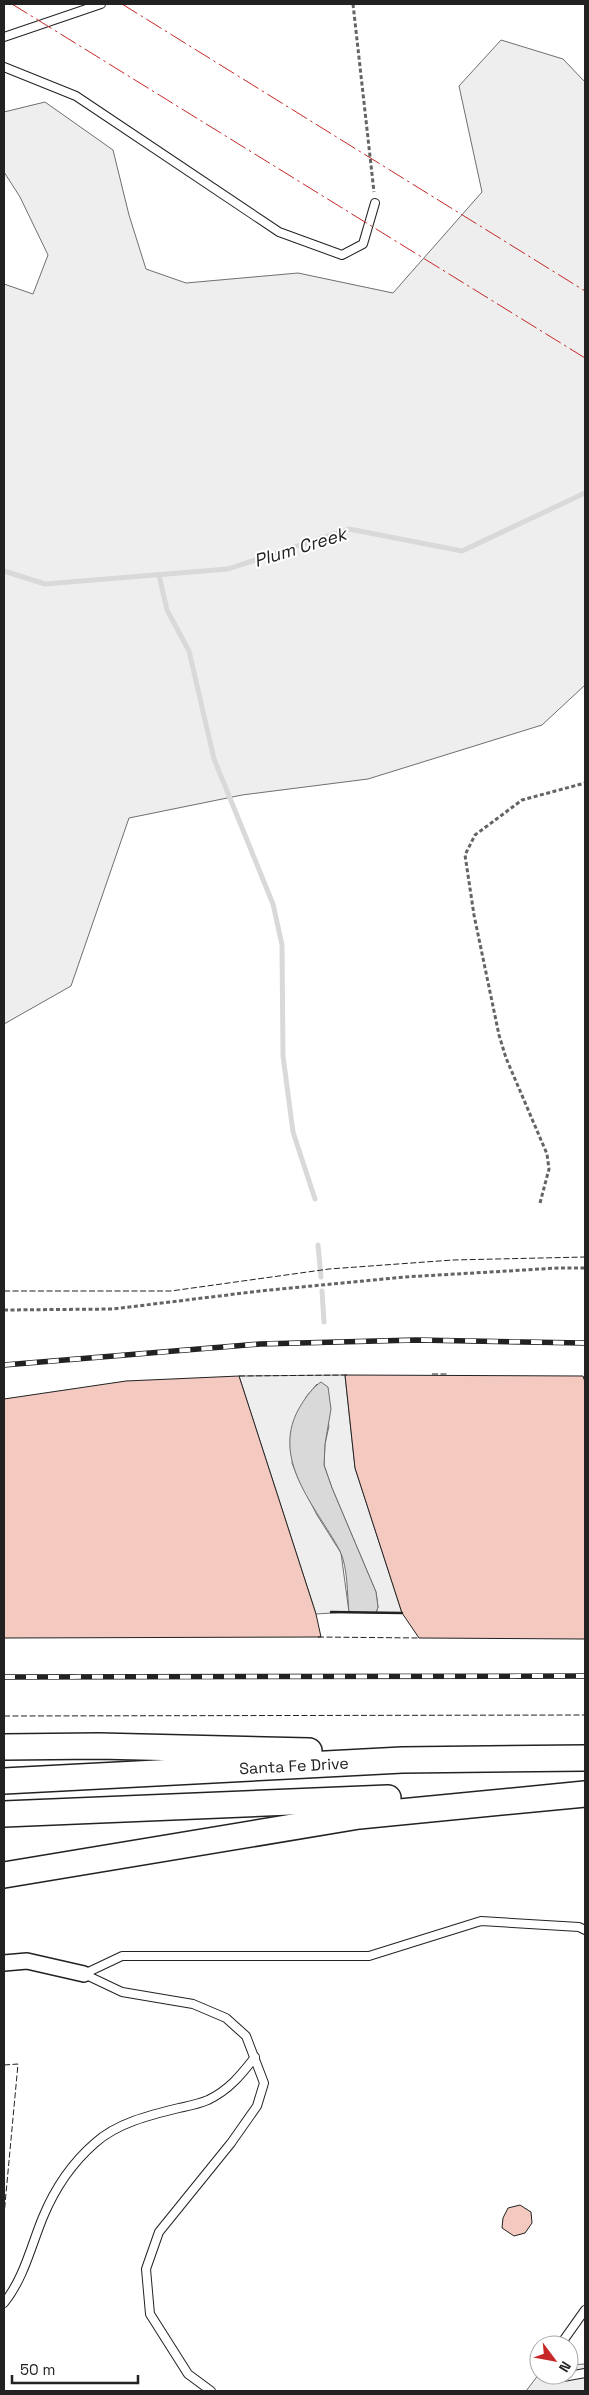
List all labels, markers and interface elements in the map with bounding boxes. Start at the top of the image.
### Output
water label: Plum Creek [251,521,351,572]
street label: Santa Fe Drive [239,1753,349,1779]
north arrow [529,2335,579,2385]
scale bar [12,2352,139,2384]
text: N [555,2358,575,2376]
text: 50 m [20,2360,55,2379]

